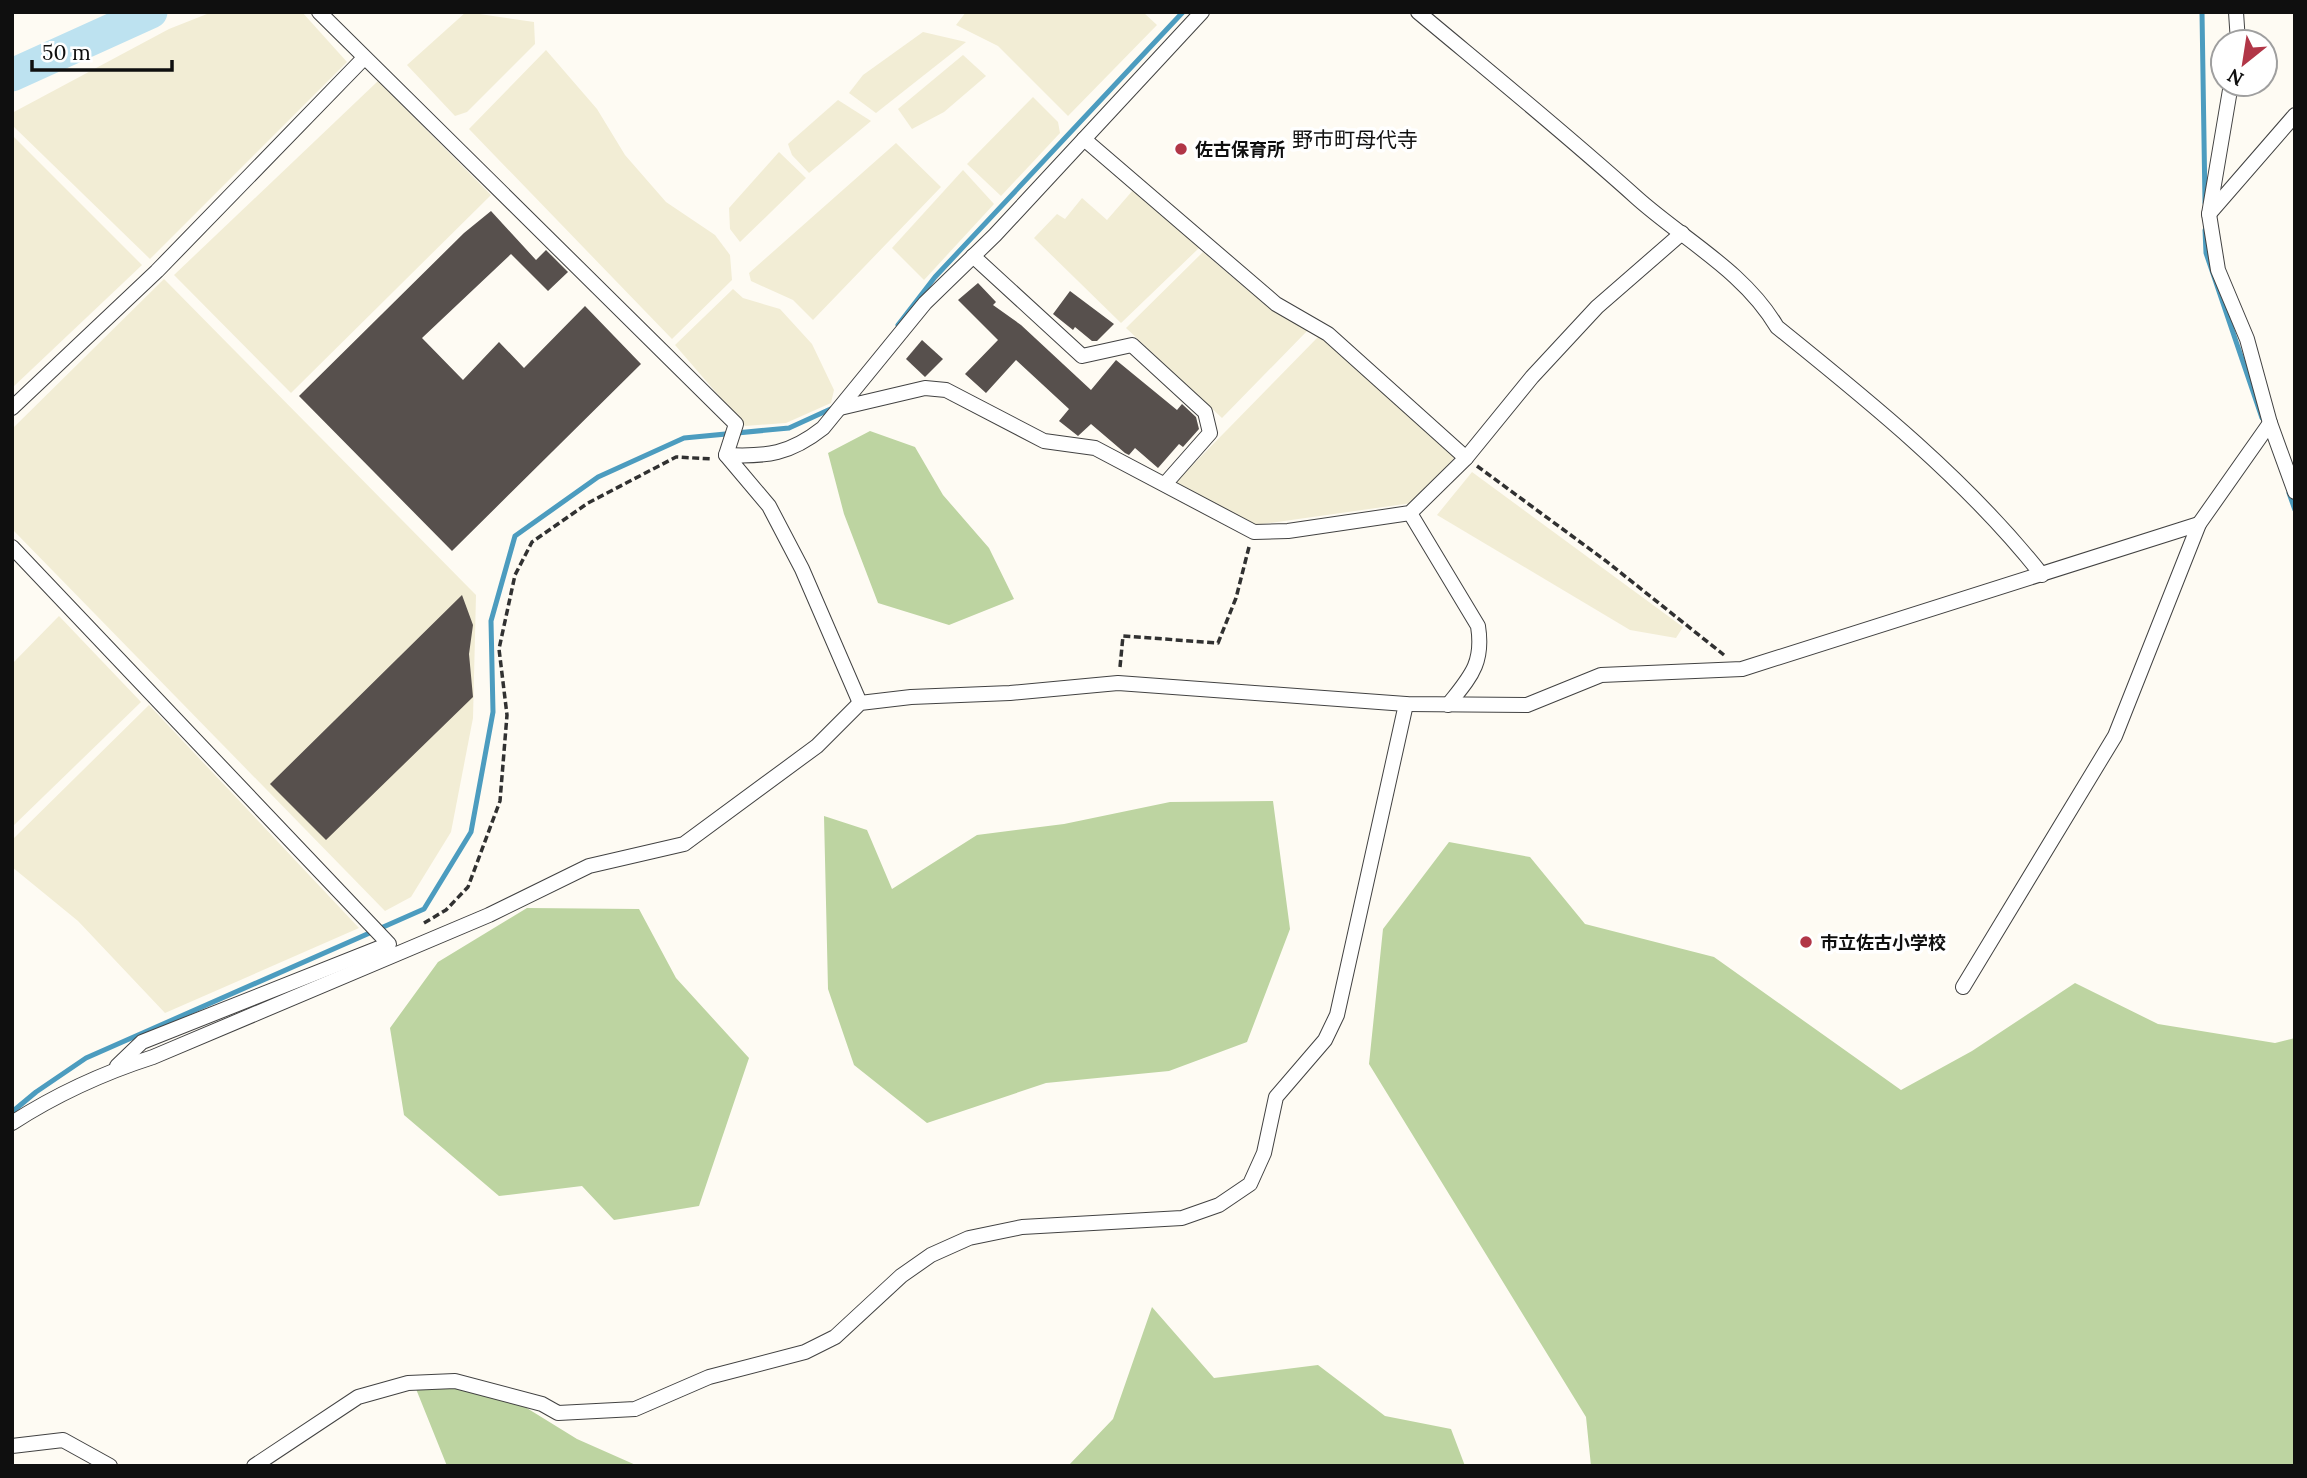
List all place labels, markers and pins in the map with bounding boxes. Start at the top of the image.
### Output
place label: 佐古保育所 [1195,138,1285,161]
marker: 佐古保育所 [1173,141,1189,157]
place label: 市立佐古小学校 [1820,931,1946,954]
marker: 市立佐古小学校 [1798,934,1814,950]

